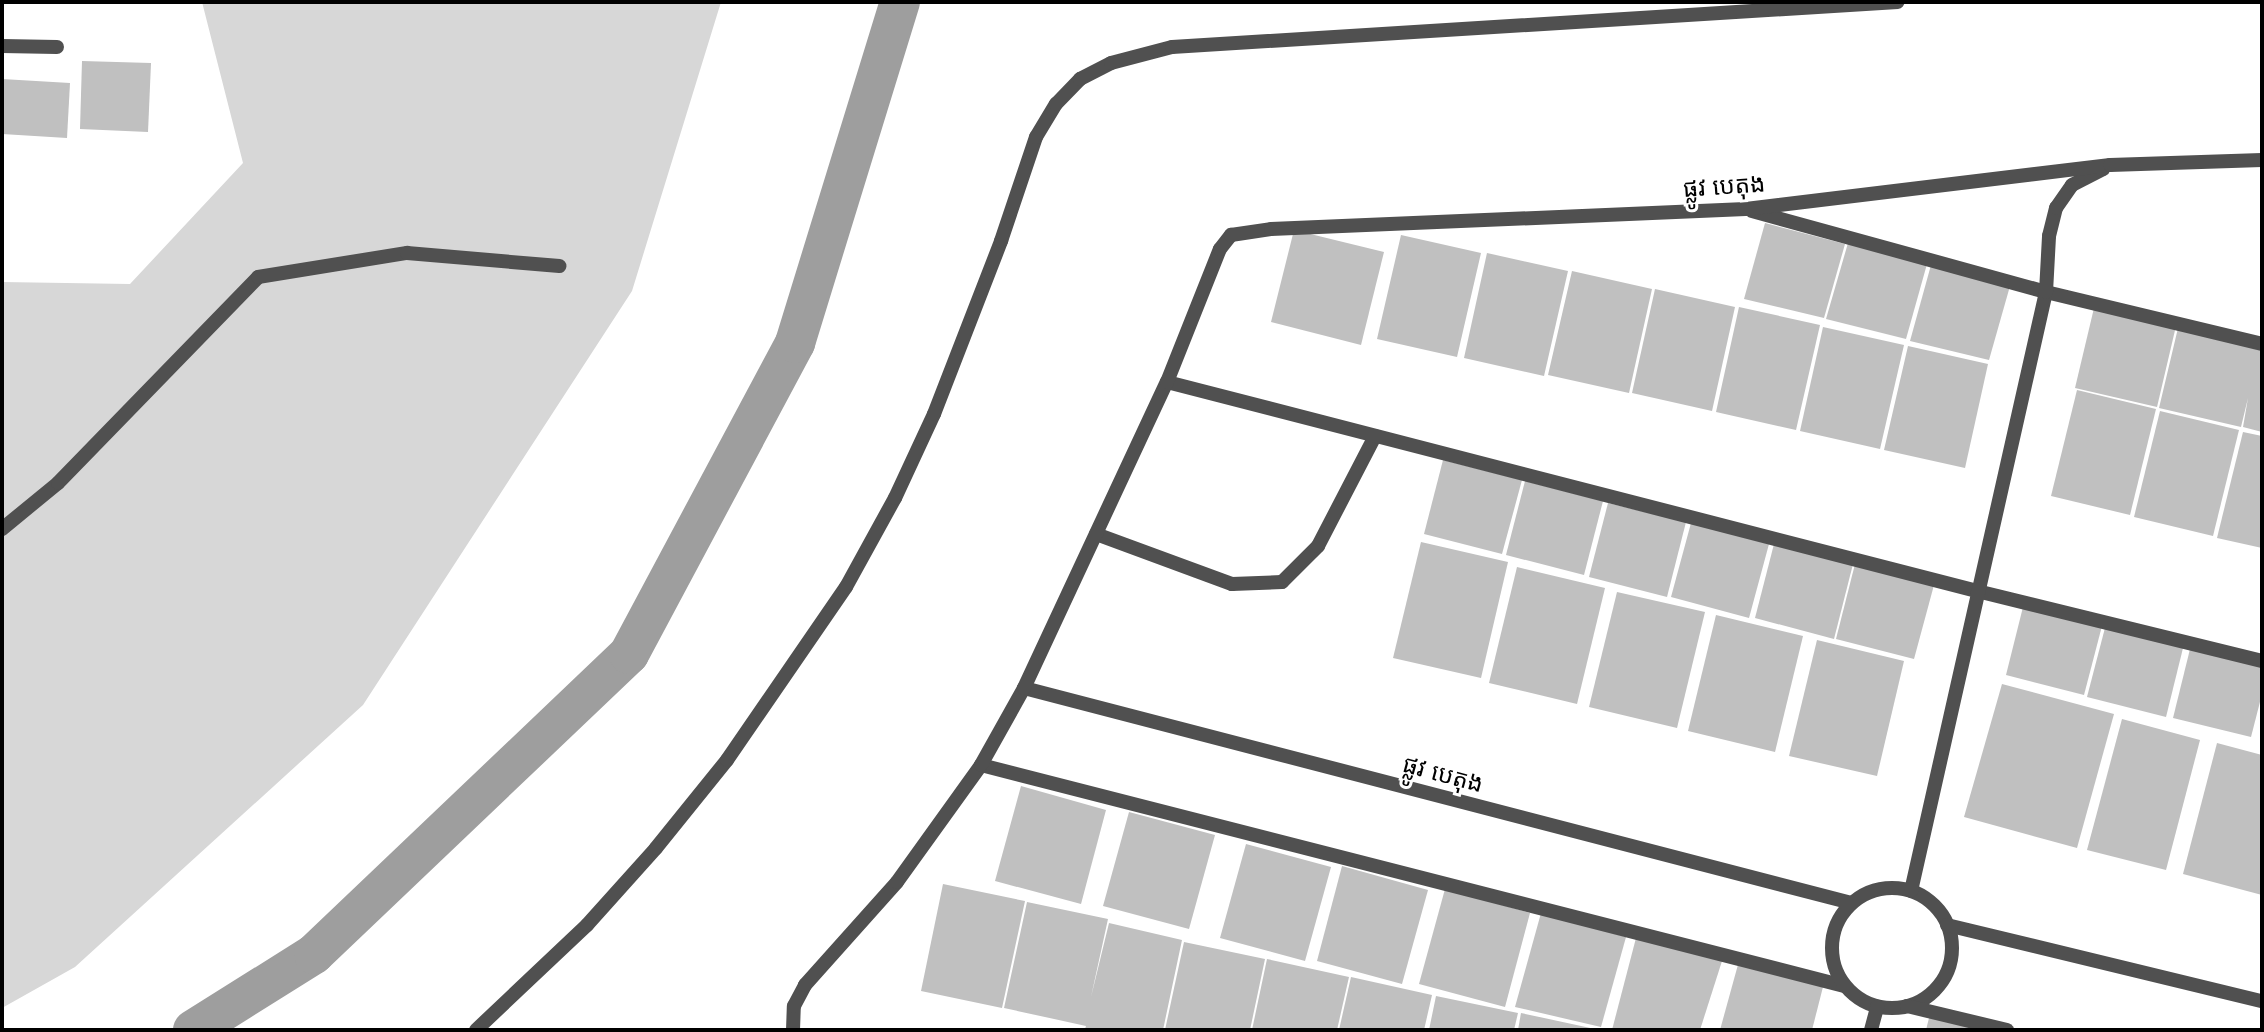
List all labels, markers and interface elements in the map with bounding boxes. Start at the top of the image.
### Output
street label: ផ្លូវ បេតុង [1682,169,1766,203]
street label: ផ្លូវ បេតុង [1400,749,1486,799]

